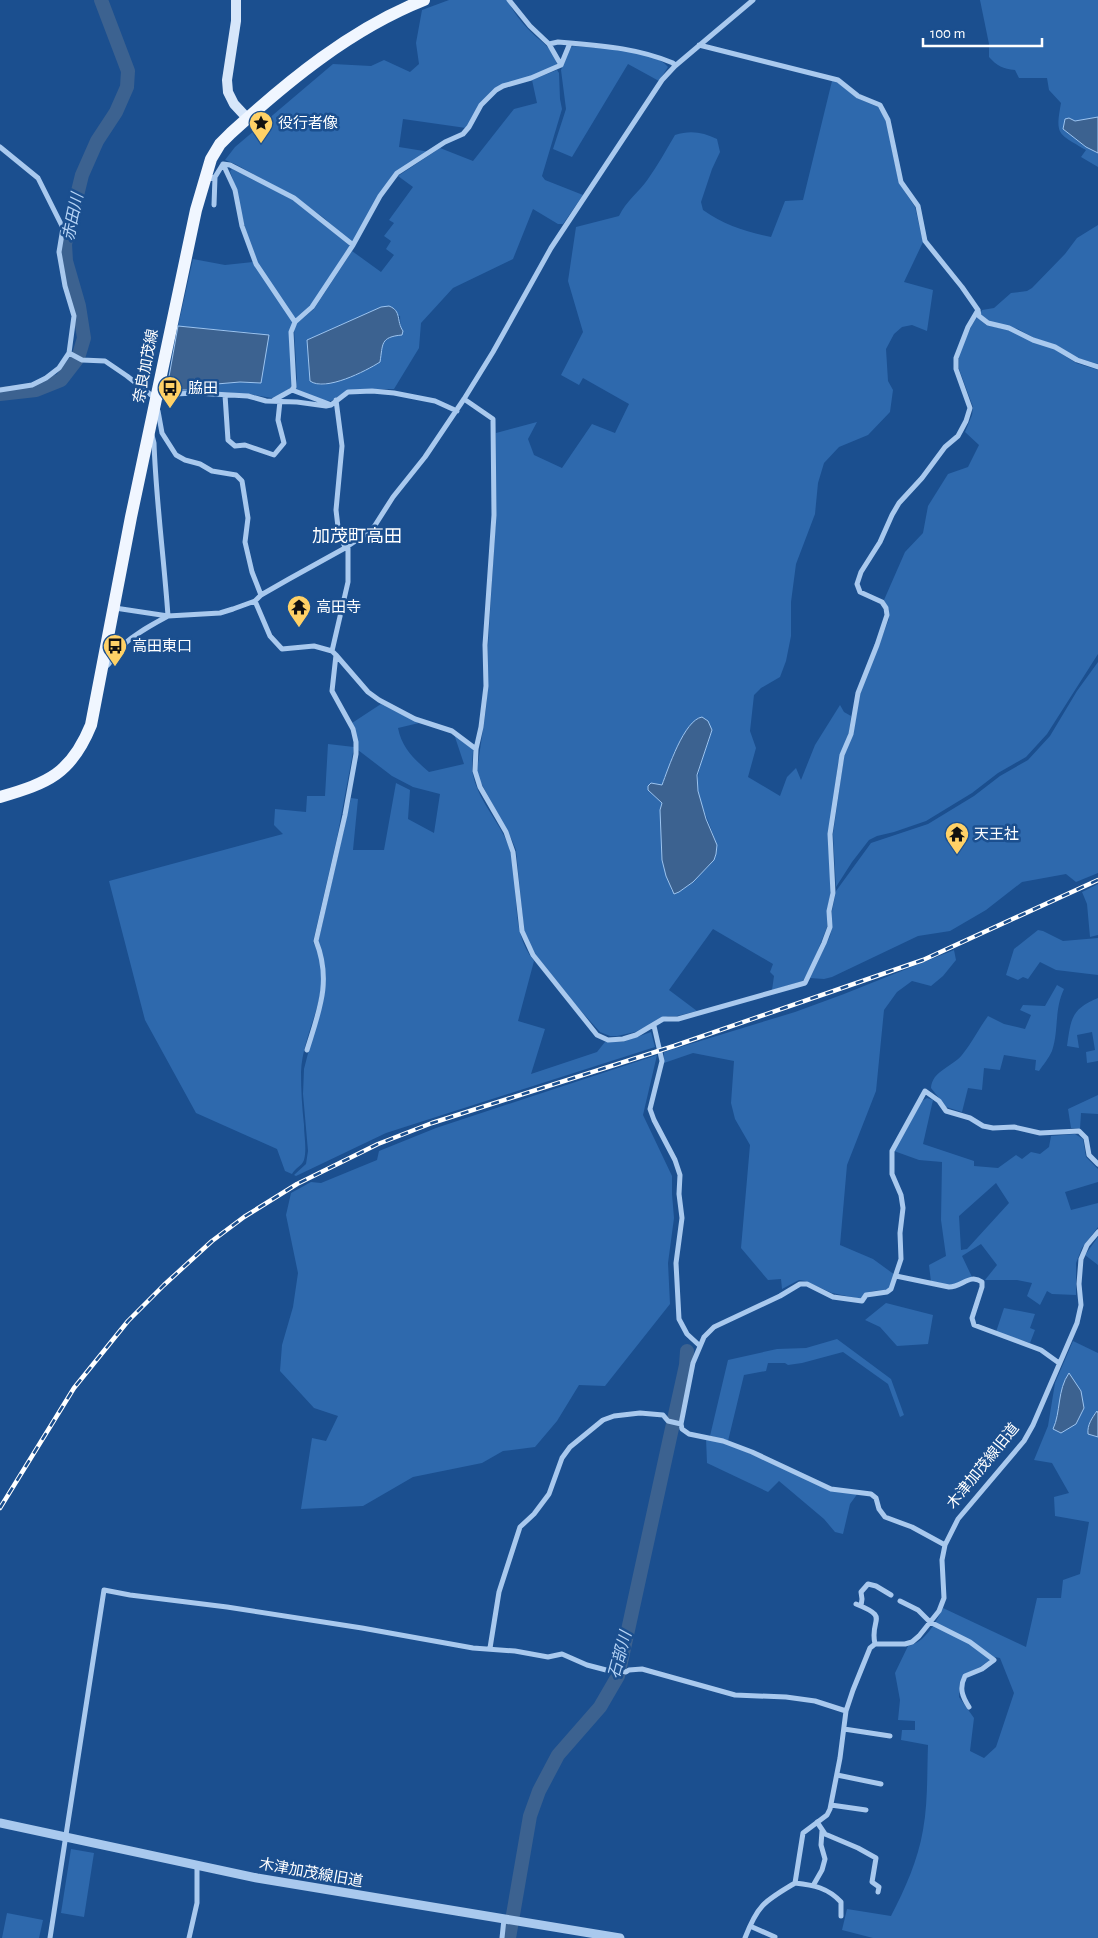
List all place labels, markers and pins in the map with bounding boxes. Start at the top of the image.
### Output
place icon: 役行者像 [248,110,274,144]
place label: 役行者像 [278,115,338,131]
bus stop icon: 脇田 [157,375,183,409]
place label: 脇田 [188,380,218,396]
temple icon: 高田寺 [286,594,312,628]
place label: 高田寺 [316,599,361,615]
bus stop icon: 高田東口 [102,633,128,667]
place label: 高田東口 [132,638,192,654]
temple icon: 天王社 [944,821,970,855]
place label: 天王社 [974,826,1019,842]

